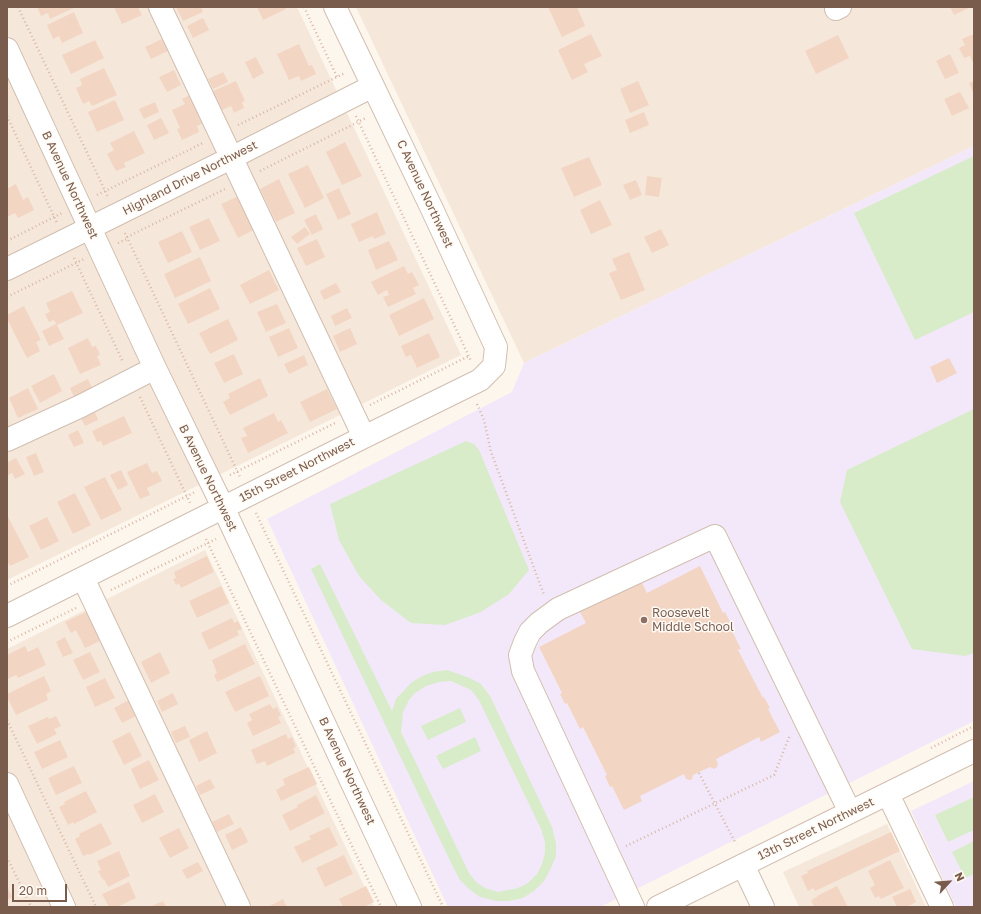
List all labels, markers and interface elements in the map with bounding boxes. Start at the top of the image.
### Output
street label: B Avenue Northwest [39,129,101,241]
street label: Highland Drive Northwest [120,138,260,218]
street label: C Avenue Northwest [394,138,456,250]
street label: B Avenue Northwest [176,422,240,534]
street label: 15th Street Northwest [237,435,357,505]
place label: Roosevelt Middle School [652,606,734,634]
marker: Roosevelt Middle School [639,615,649,625]
street label: B Avenue Northwest [316,715,378,827]
street label: 13th Street Northwest [756,795,876,863]
north arrow [929,862,969,902]
text: N [953,870,968,883]
scale bar [14,876,69,902]
text: 20 m [19,883,47,898]

